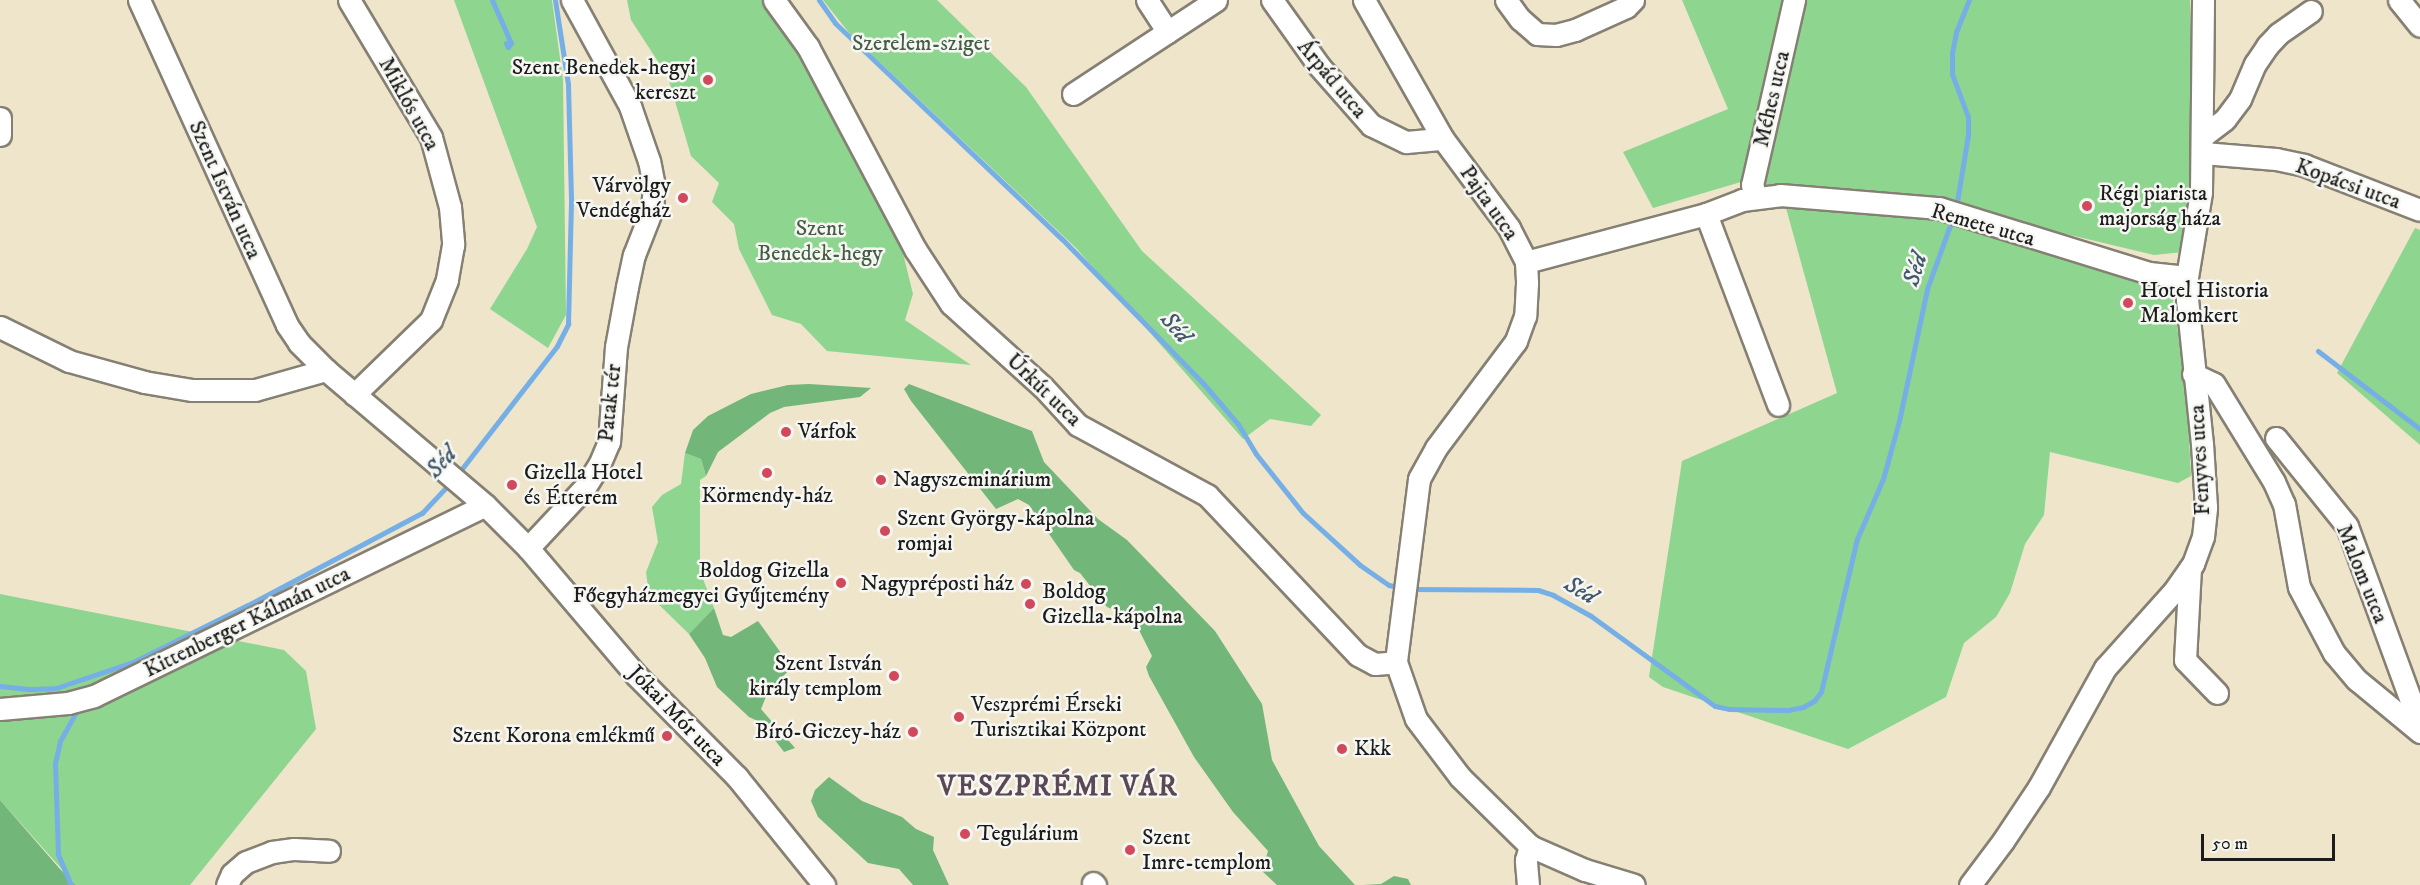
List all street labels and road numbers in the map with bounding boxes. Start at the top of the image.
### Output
street label: Árpád utca [1291,34,1373,124]
street label: Méhes utca [1748,48,1796,150]
street label: Miklós utca [373,53,445,155]
street label: Szent István utca [183,117,267,263]
street label: Kopácsi utca [2292,153,2404,215]
street label: Pajta utca [1454,161,1524,245]
street label: Remete utca [1928,198,2038,252]
street label: Úrkút utca [1001,348,1087,432]
street label: Patak tér [593,363,627,443]
street label: Fenyves utca [2184,404,2216,516]
street label: Malom utca [2330,521,2394,627]
street label: Kittenberger Kálmán utca [140,561,354,683]
street label: Jókai Mór utca [623,660,731,772]

